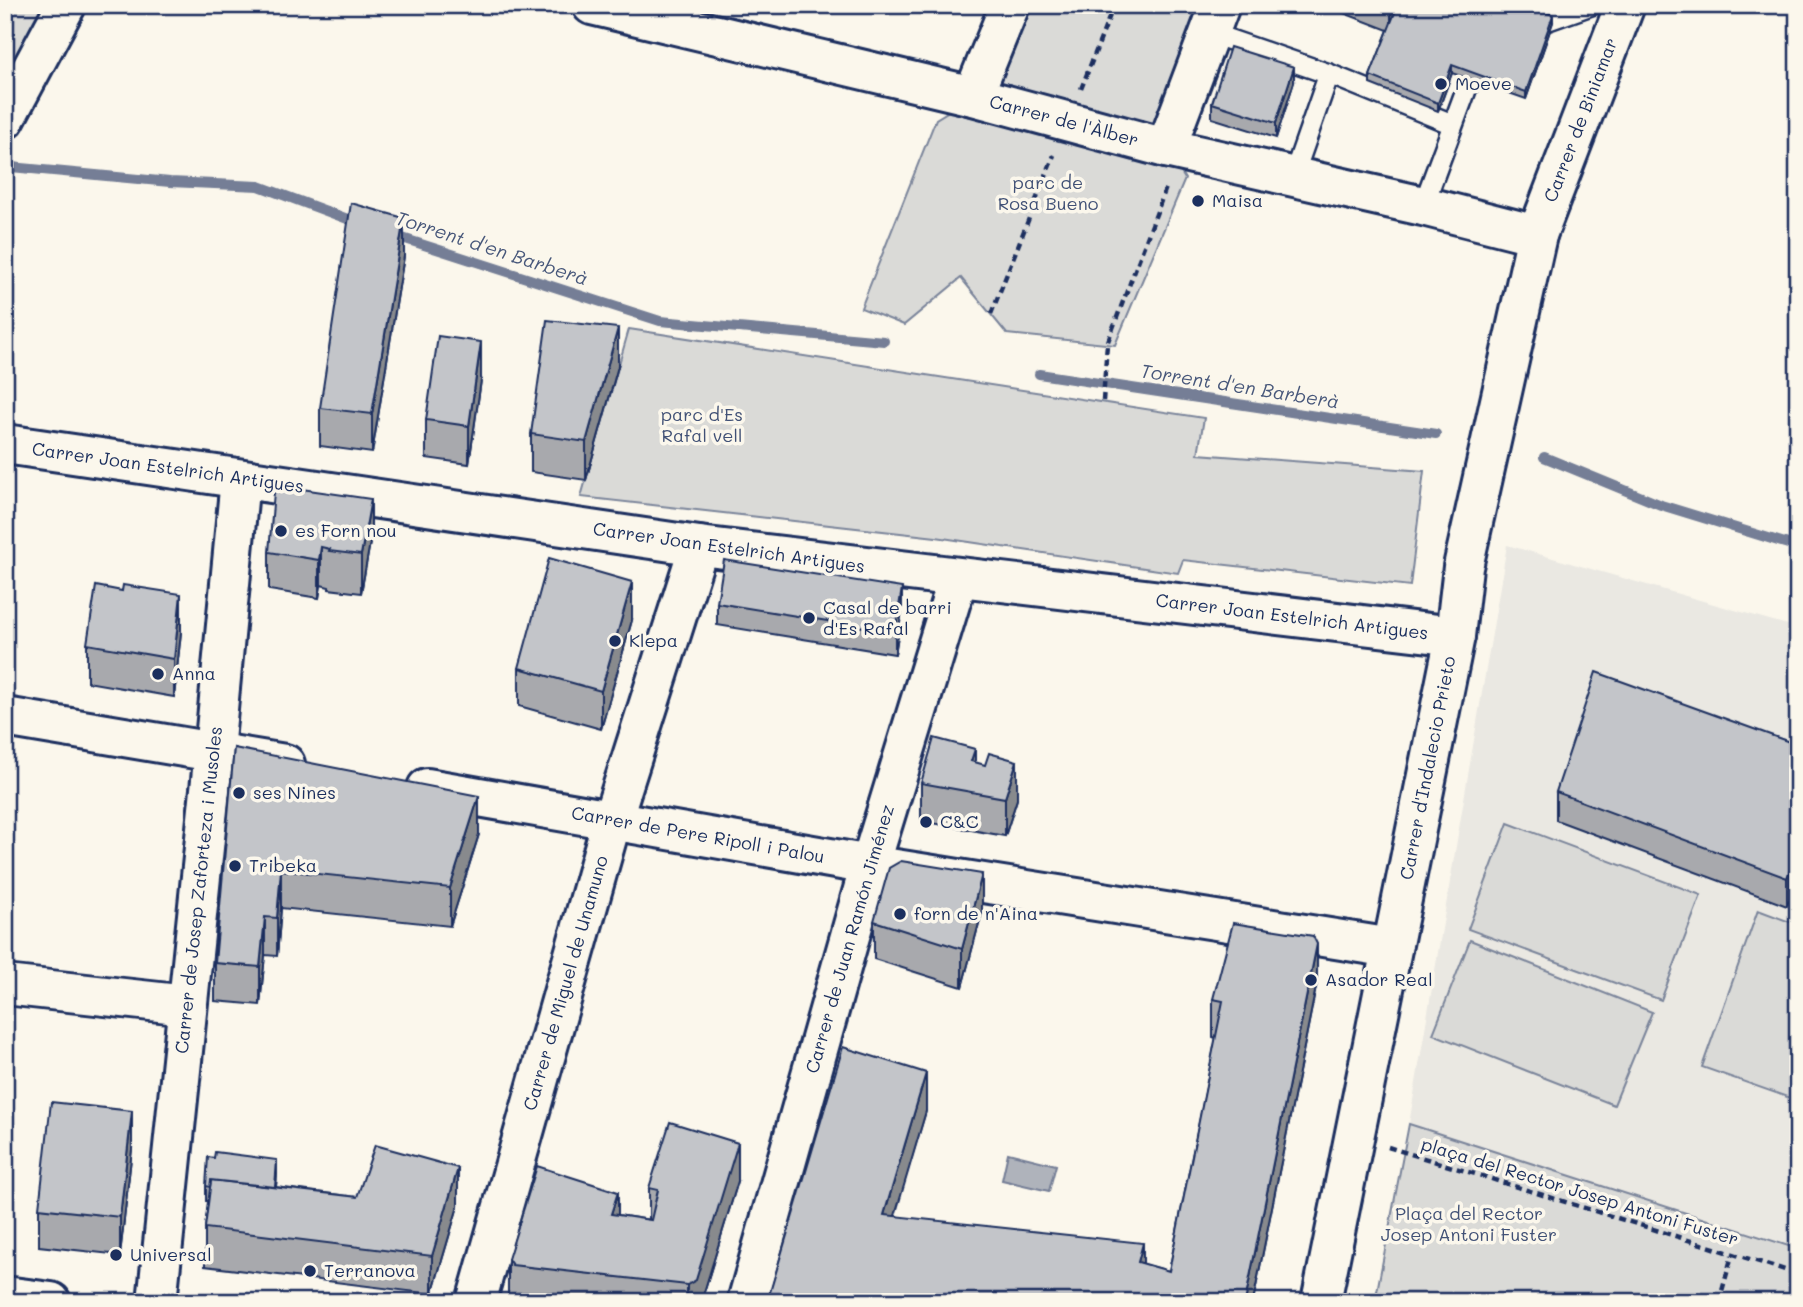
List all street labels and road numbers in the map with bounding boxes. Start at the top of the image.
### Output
street label: Carrer de Biniamar [1538,34,1623,205]
street label: Carrer de l'Àlber [987,89,1142,151]
street label: Carrer Joan Estelrich Artigues [31,436,306,498]
street label: Carrer Joan Estelrich Artigues [592,516,867,578]
street label: Carrer Joan Estelrich Artigues [1155,587,1430,645]
street label: Carrer d'Indalecio Prieto [1394,654,1461,882]
street label: Carrer de Josep Zaforteza i Musoles [169,725,227,1055]
street label: Carrer de Pere Ripoll i Palou [570,800,827,868]
street label: Carrer de Juan Ramón Jiménez [799,802,899,1076]
street label: Carrer de Miguel de Unamuno [517,852,613,1113]
street label: plaça del Rector Josep Antoni Fuster [1419,1131,1742,1251]

